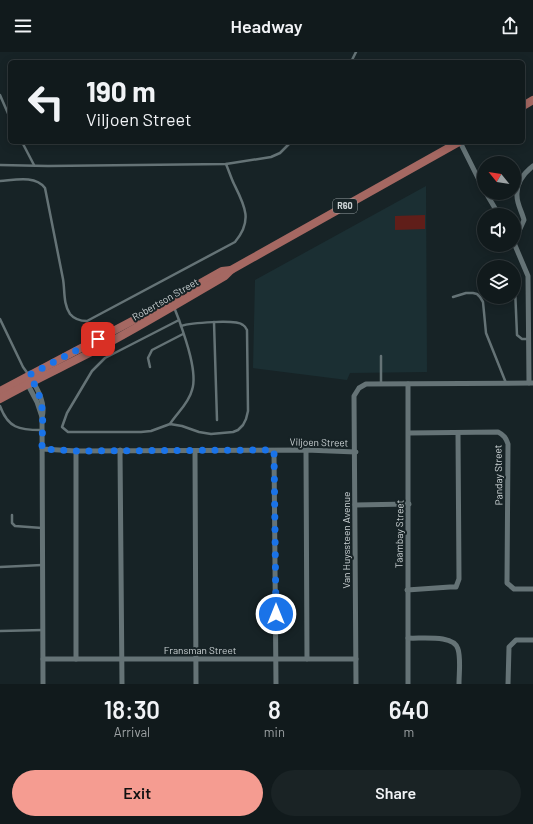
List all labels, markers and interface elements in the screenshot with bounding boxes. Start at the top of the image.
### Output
icon: menu [12,15,34,37]
text: Headway [231,15,302,37]
icon: share [499,15,521,37]
text: 190 m [86,74,156,108]
icon: left [20,76,72,128]
text: Viljoen Street [86,108,192,130]
north arrow [477,156,521,200]
map controls [477,156,521,304]
road number: R60 [333,199,357,213]
button: sound [477,208,521,252]
button: layers [477,260,521,304]
street label: Robertson Street [130,275,201,323]
pin [81,322,115,356]
icon: arrive [87,328,109,350]
street label: Viljoen Street [290,435,349,449]
street label: Panday Street [491,444,505,505]
street label: Van Huyssteen Avenue [340,492,352,588]
street label: Taambay Street [392,499,406,568]
position arrow [255,593,297,635]
street label: Fransman Street [164,644,237,656]
text: 18:30 [104,695,160,724]
text: 8 [268,695,281,724]
text: 640 [389,695,429,724]
text: Arrival [114,724,150,740]
text: min [264,724,285,740]
text: m [404,724,414,740]
button: Exit [12,770,263,816]
button: Share [271,770,521,816]

